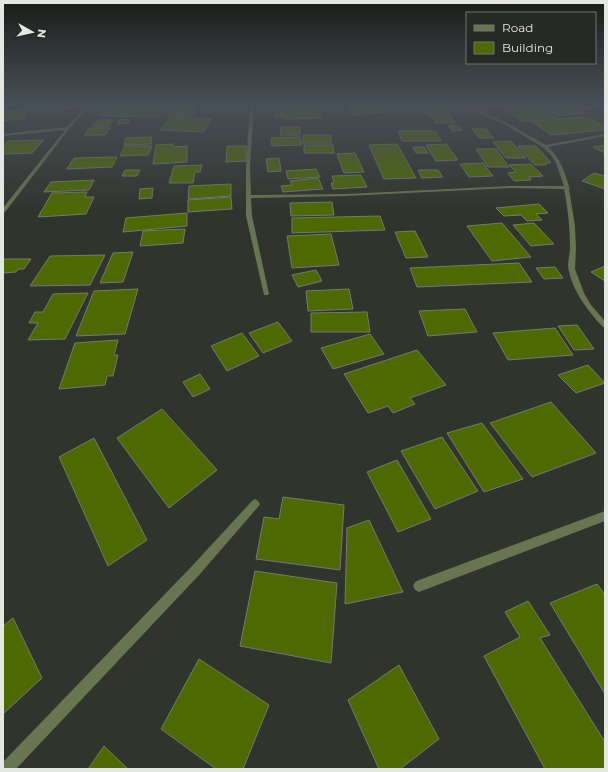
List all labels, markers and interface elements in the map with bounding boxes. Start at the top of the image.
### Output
north arrow [12,12,52,52]
legend [466,12,596,64]
text: Road [502,20,533,35]
text: N [34,28,49,39]
text: Building [502,40,553,55]

